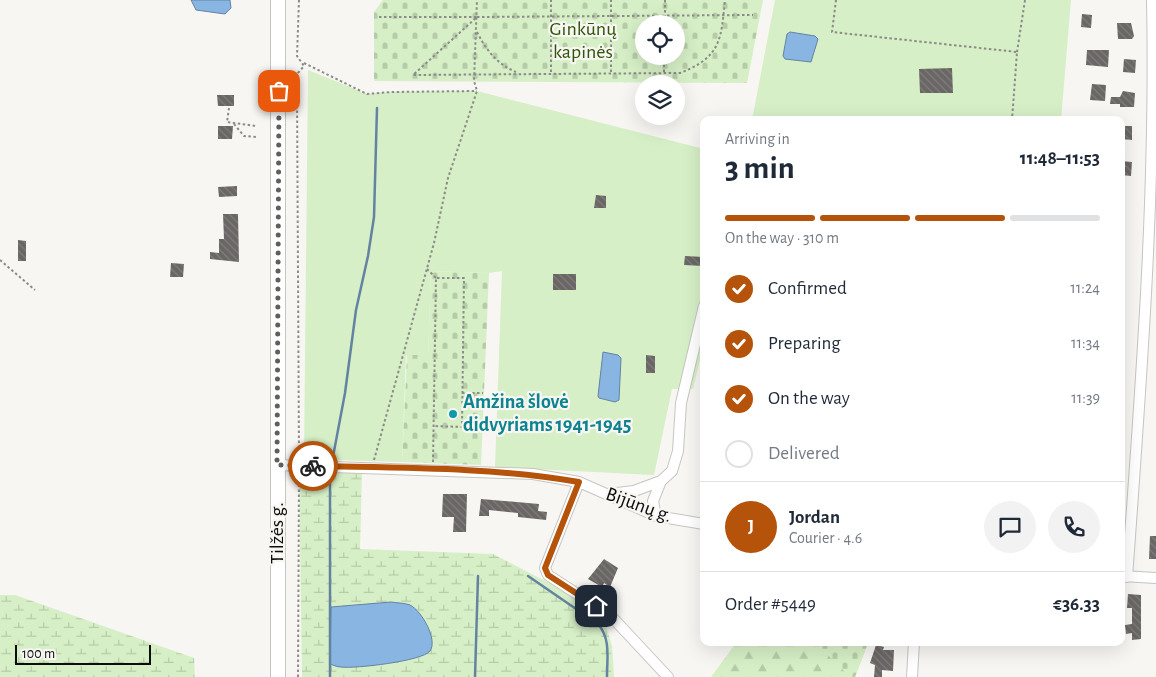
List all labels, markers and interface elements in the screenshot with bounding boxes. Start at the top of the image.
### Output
map controls [635,15,685,125]
button: locate [635,15,685,65]
park label: Ginkūnų kapinės [550,19,617,62]
pin [258,70,300,112]
button: layers [635,75,685,125]
icon: bag [265,77,293,105]
text: Arriving in [725,131,790,147]
text: 11:48–11:53 [1020,149,1100,168]
text: 3 min [725,152,795,184]
text: On the way · 310 m [725,230,839,246]
icon: check [725,275,753,303]
text: Confirmed [768,279,847,298]
text: 11:24 [1070,280,1100,296]
icon: check [725,330,753,358]
text: Preparing [768,334,841,353]
text: 11:34 [1071,335,1100,351]
icon: check [725,385,753,413]
text: On the way [768,389,850,408]
text: 11:39 [1071,390,1100,406]
place label: Amžina šlovė didvyriams 1941-1945 [463,392,631,435]
marker: Amžina šlovė didvyriams 1941-1945 [447,408,459,420]
courier [288,441,338,491]
text: Delivered [768,444,840,463]
icon: bike [299,452,327,480]
street label: Bijūnų g. [603,484,675,526]
button: chat [984,501,1036,553]
button: phone [1048,501,1100,553]
street label: Tilžės g. [267,502,287,564]
text: Jordan [789,508,840,527]
text: J [748,517,754,536]
text: Courier · 4.6 [789,530,862,546]
pin [575,585,617,627]
icon: home [582,592,610,620]
text: Order #5449 [725,595,816,614]
text: €36.33 [1053,595,1100,614]
scale bar [15,642,151,665]
text: 100 m [22,647,55,661]

